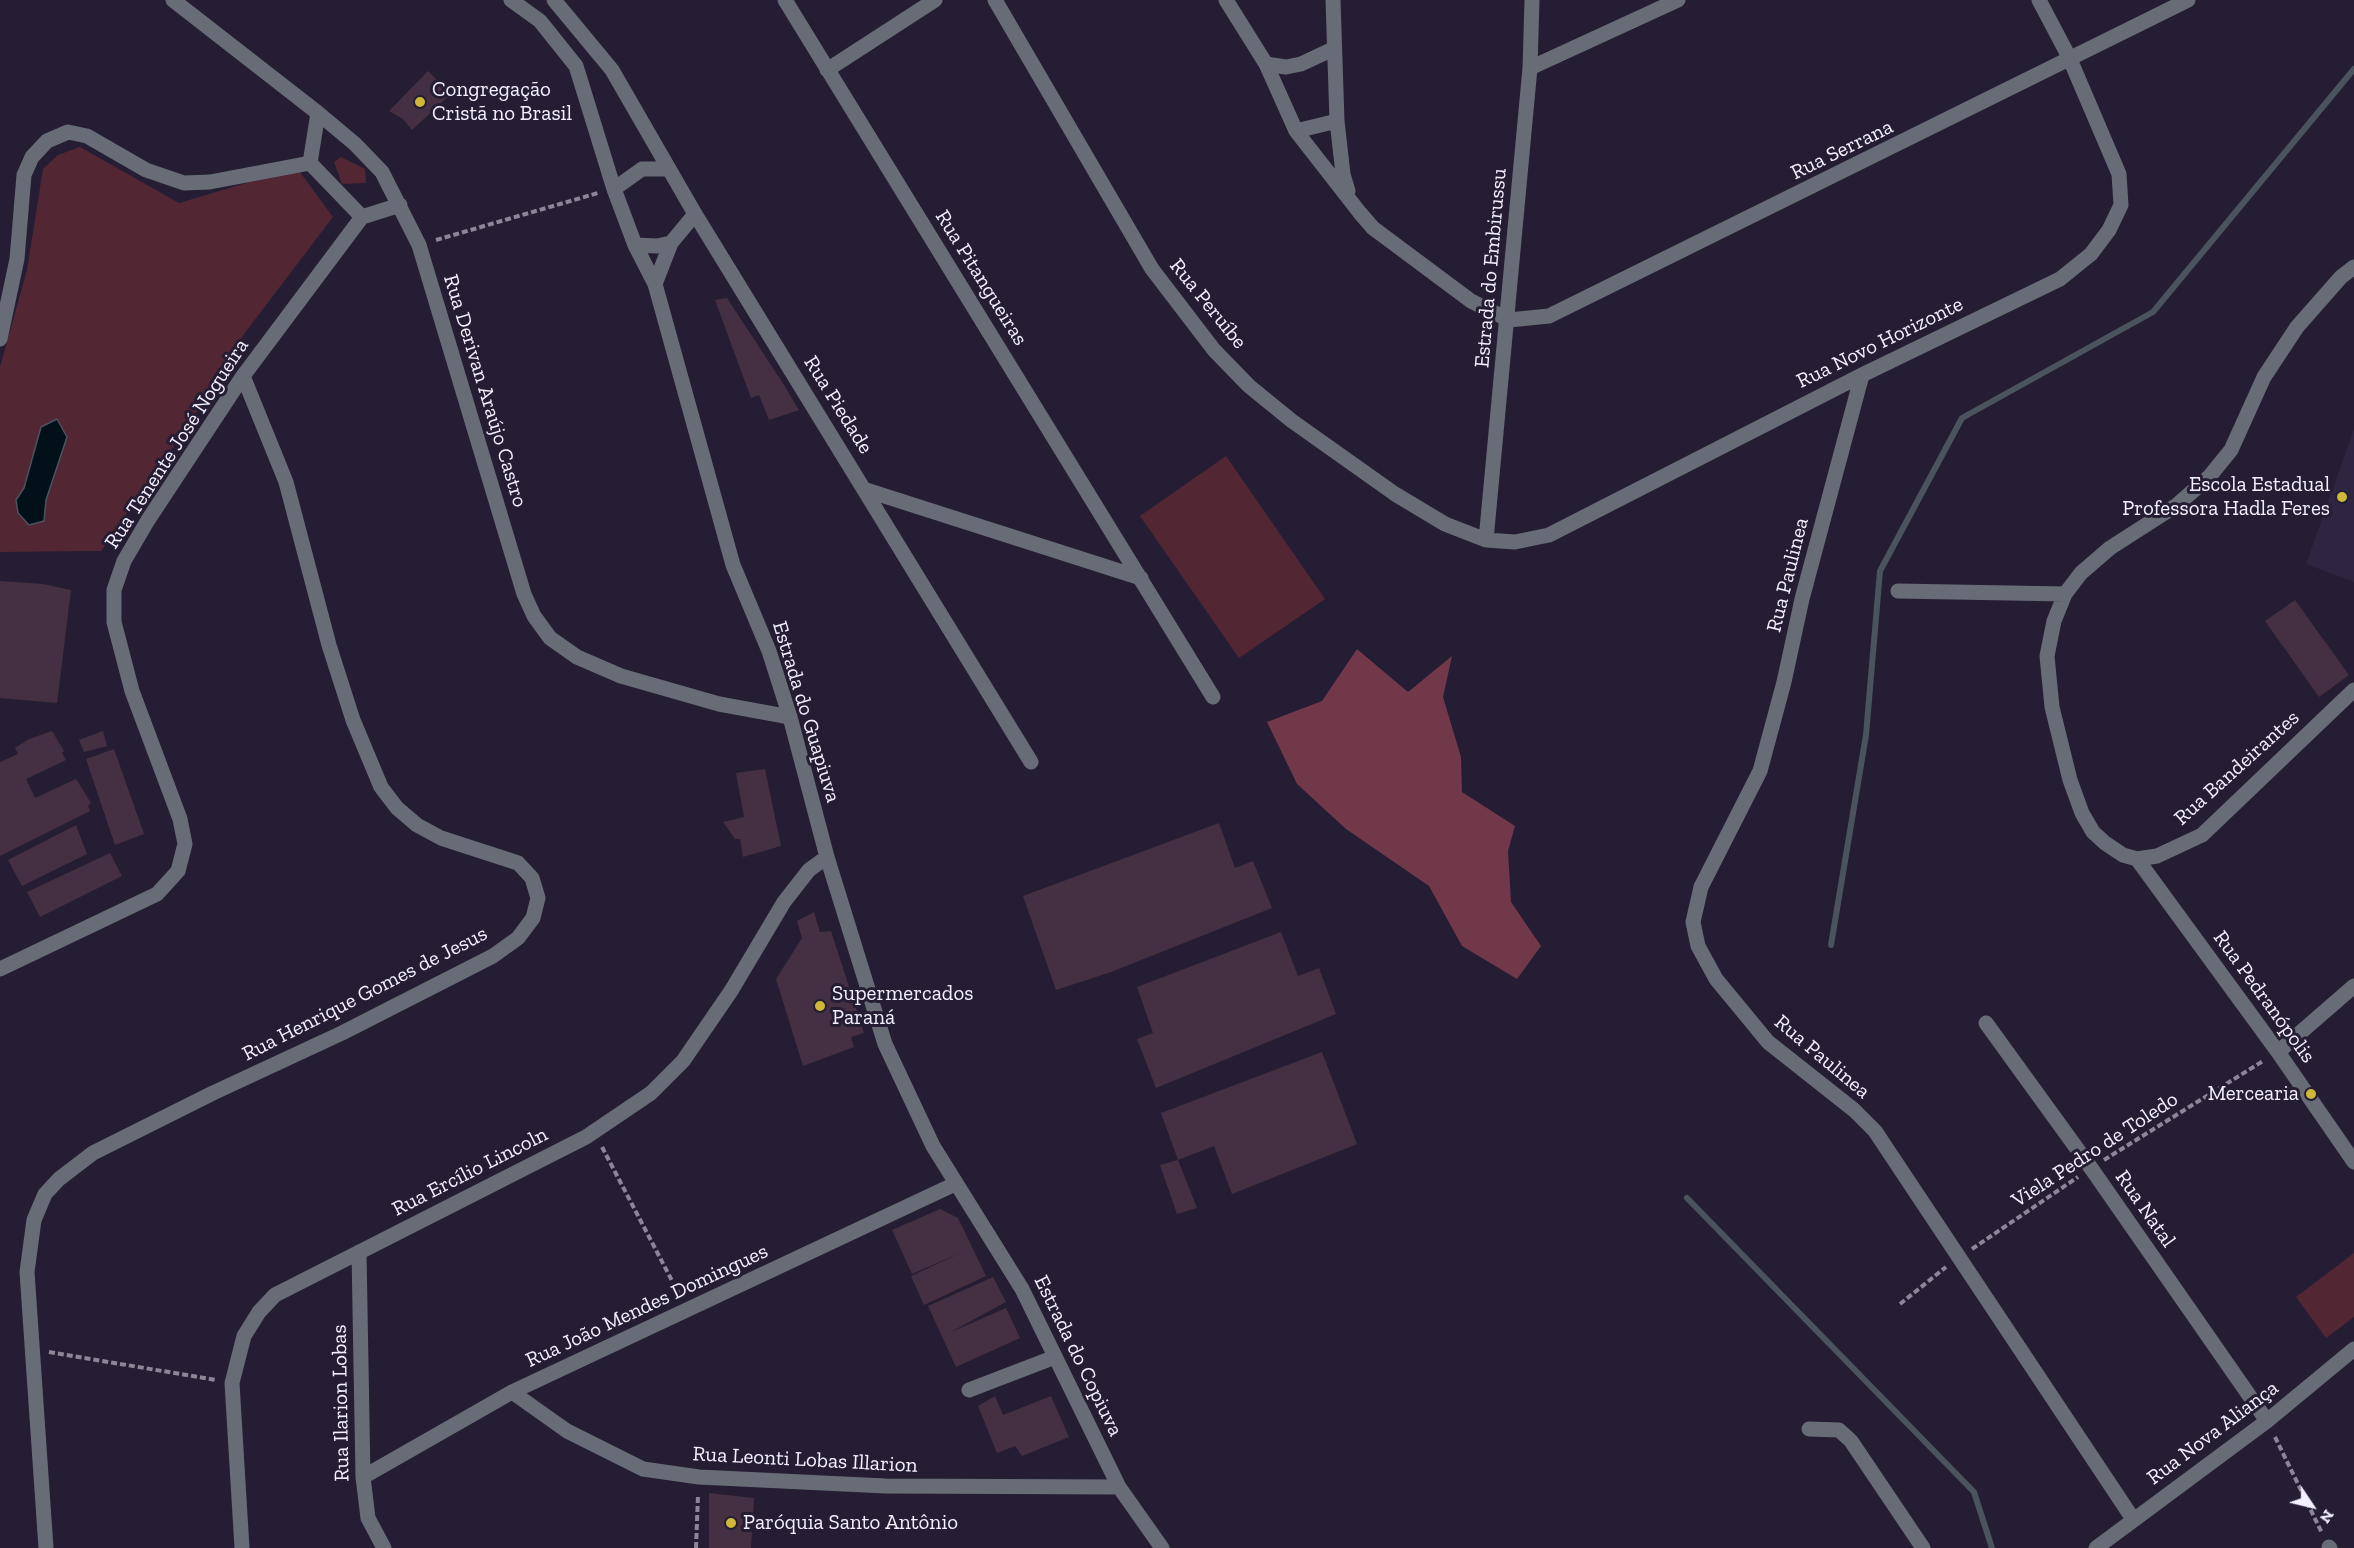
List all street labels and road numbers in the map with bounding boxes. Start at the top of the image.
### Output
street label: Rua Serrana [1787,114,1897,186]
street label: Estrada do Embirussu [1470,167,1512,369]
street label: Rua Pitangueiras [929,206,1033,350]
street label: Rua Peruíbe [1164,254,1252,354]
street label: Rua Derivan Araújo Castro [438,272,532,510]
street label: Rua Novo Horizonte [1793,292,1967,394]
street label: Rua Tenente José Nogueira [100,334,254,554]
street label: Rua Piedade [798,351,878,459]
street label: Rua Paulinea [1762,515,1814,635]
street label: Estrada do Guapiuva [766,618,846,806]
street label: Rua Bandeirantes [2169,705,2305,831]
street label: Rua Henrique Gomes de Jesus [238,921,492,1067]
street label: Rua Pedranópolis [2208,926,2320,1068]
street label: Rua Paulinea [1769,1010,1875,1104]
street label: Viela Pedro de Toledo [2007,1087,2183,1213]
street label: Rua Ercílio Lincoln [388,1122,552,1222]
street label: Rua Natal [2109,1166,2181,1252]
street label: Rua João Mendes Domingues [522,1239,772,1373]
street label: Estrada do Copiuva [1028,1271,1128,1441]
street label: Rua Ilarion Lobas [327,1324,355,1482]
street label: Rua Nova Aliança [2142,1375,2284,1491]
street label: Rua Leonti Lobas Illarion [692,1442,918,1478]

